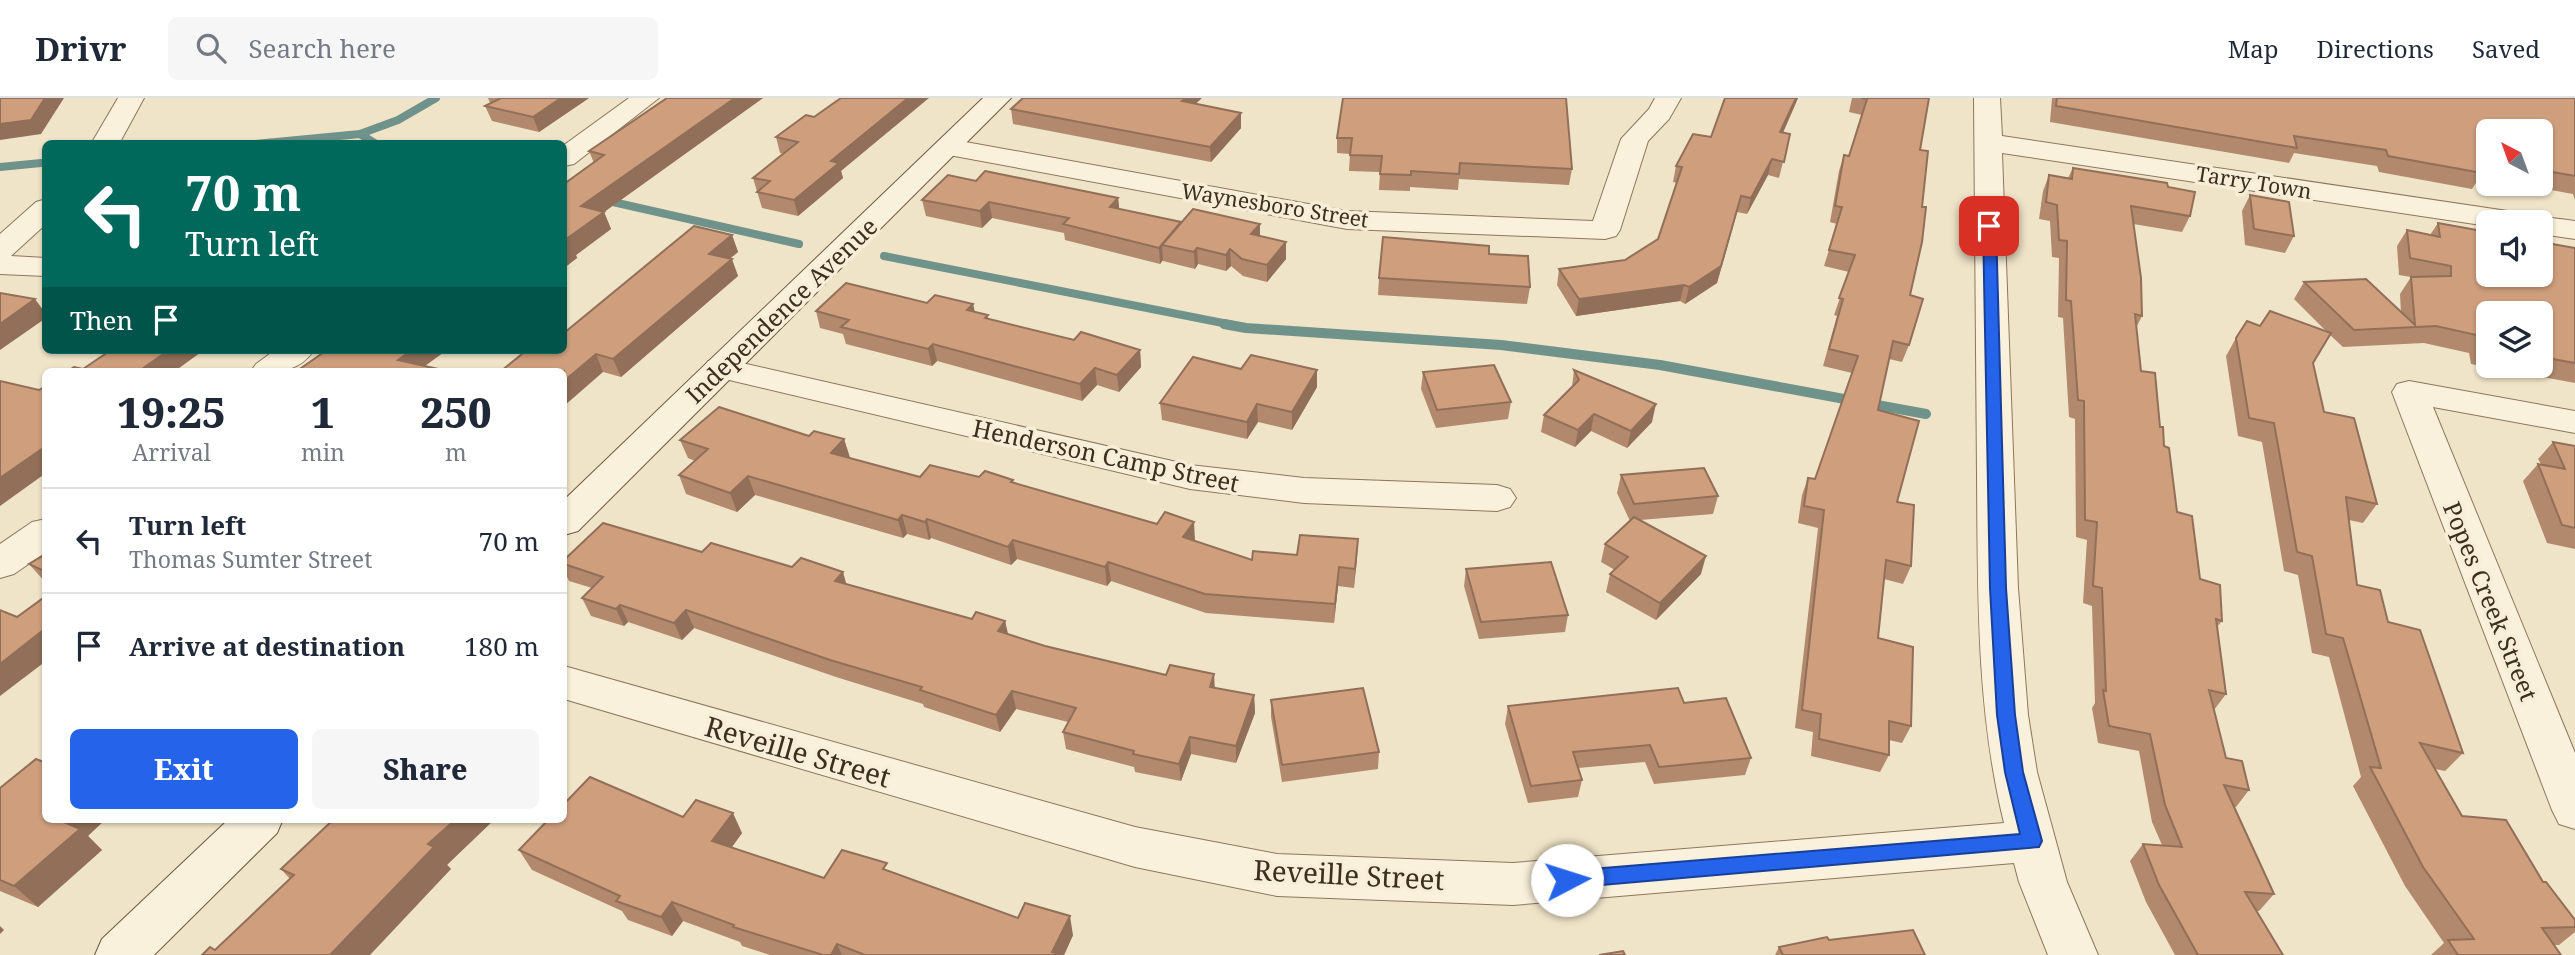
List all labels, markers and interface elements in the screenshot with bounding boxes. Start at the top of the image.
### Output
search box [168,17,658,80]
text: Drivr [35,26,126,71]
icon: search [192,29,230,67]
text: Search here [248,30,396,66]
text: Map [2228,32,2279,65]
text: Directions [2317,32,2434,65]
text: Saved [2472,32,2540,65]
north arrow [2476,119,2553,196]
map controls [2476,119,2553,378]
text: 70 m [185,159,301,225]
street label: Tarry Town [2194,159,2314,205]
icon: left [70,168,161,259]
street label: Waynesboro Street [1179,176,1371,234]
pin [1959,196,2019,256]
icon: arrive [1970,207,2008,245]
street label: Independence Avenue [678,210,884,410]
button: sound [2476,210,2553,287]
text: Turn left [185,222,319,265]
icon: arrive [147,301,185,339]
button: layers [2476,301,2553,378]
text: Then [70,302,133,338]
text: 19:25 [117,383,226,440]
text: 1 [311,383,335,440]
text: 250 [420,383,492,440]
street label: Henderson Camp Street [970,411,1242,499]
text: Arrival [132,436,211,468]
text: min [301,436,345,468]
text: m [445,436,467,468]
street label: Popes Creek Street [2436,497,2546,705]
text: Turn left [129,507,246,543]
icon: left [70,522,108,560]
text: 70 m [479,523,539,559]
text: Thomas Sumter Street [129,543,372,575]
icon: arrive [70,627,108,665]
text: Arrive at destination [129,628,405,664]
text: 180 m [464,628,539,664]
street label: Reveille Street [701,706,895,796]
button: Exit [70,729,298,809]
button: Share [312,729,539,809]
position arrow [1530,843,1604,917]
street label: Reveille Street [1253,850,1446,898]

